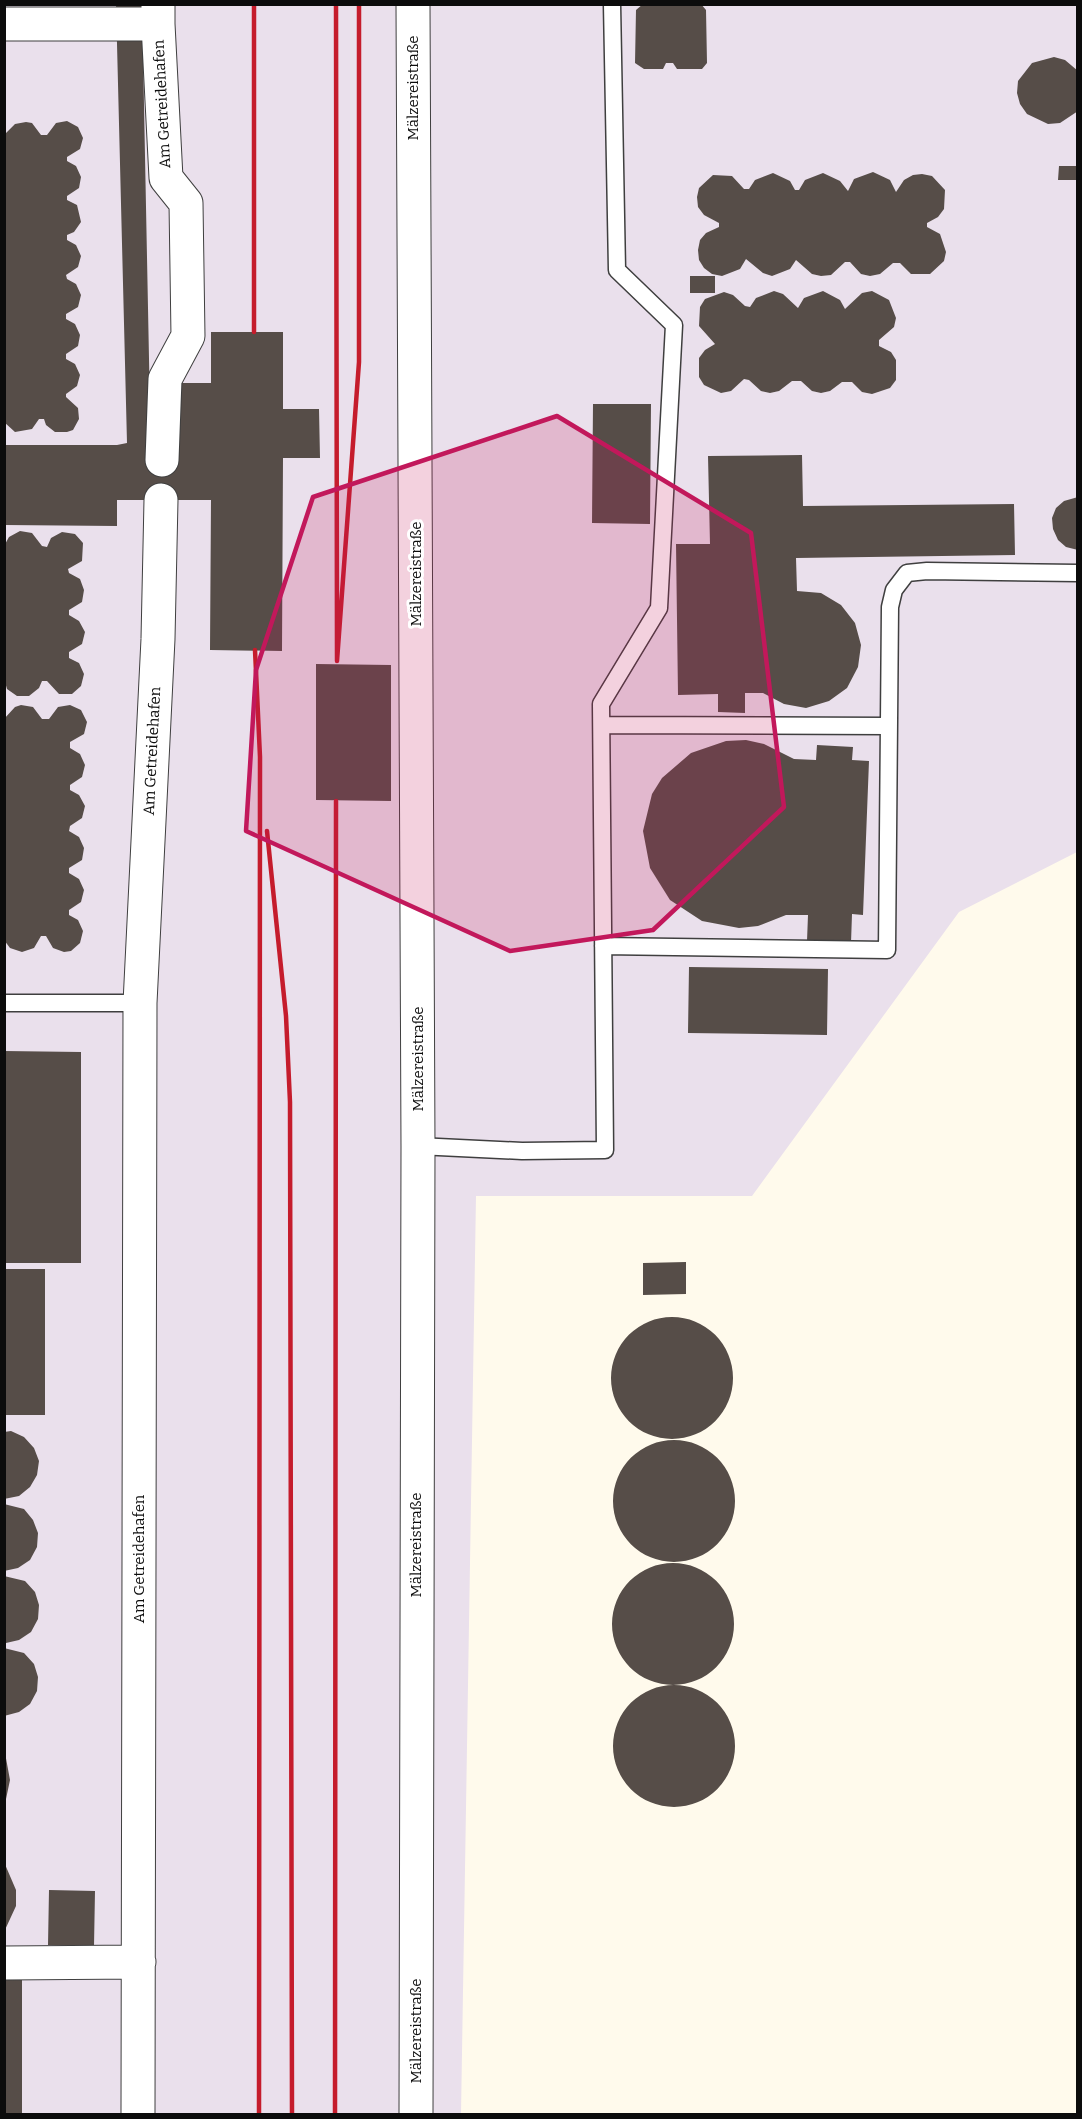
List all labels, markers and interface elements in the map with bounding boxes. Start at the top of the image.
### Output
street label: Mälzereistraße [404,36,422,140]
street label: Am Getreidehafen [150,39,174,169]
street label: Mälzereistraße [407,522,425,626]
street label: Am Getreidehafen [140,686,164,816]
street label: Mälzereistraße [409,1007,427,1111]
street label: Mälzereistraße [407,1493,425,1597]
street label: Am Getreidehafen [130,1494,148,1623]
street label: Mälzereistraße [407,1979,425,2083]

